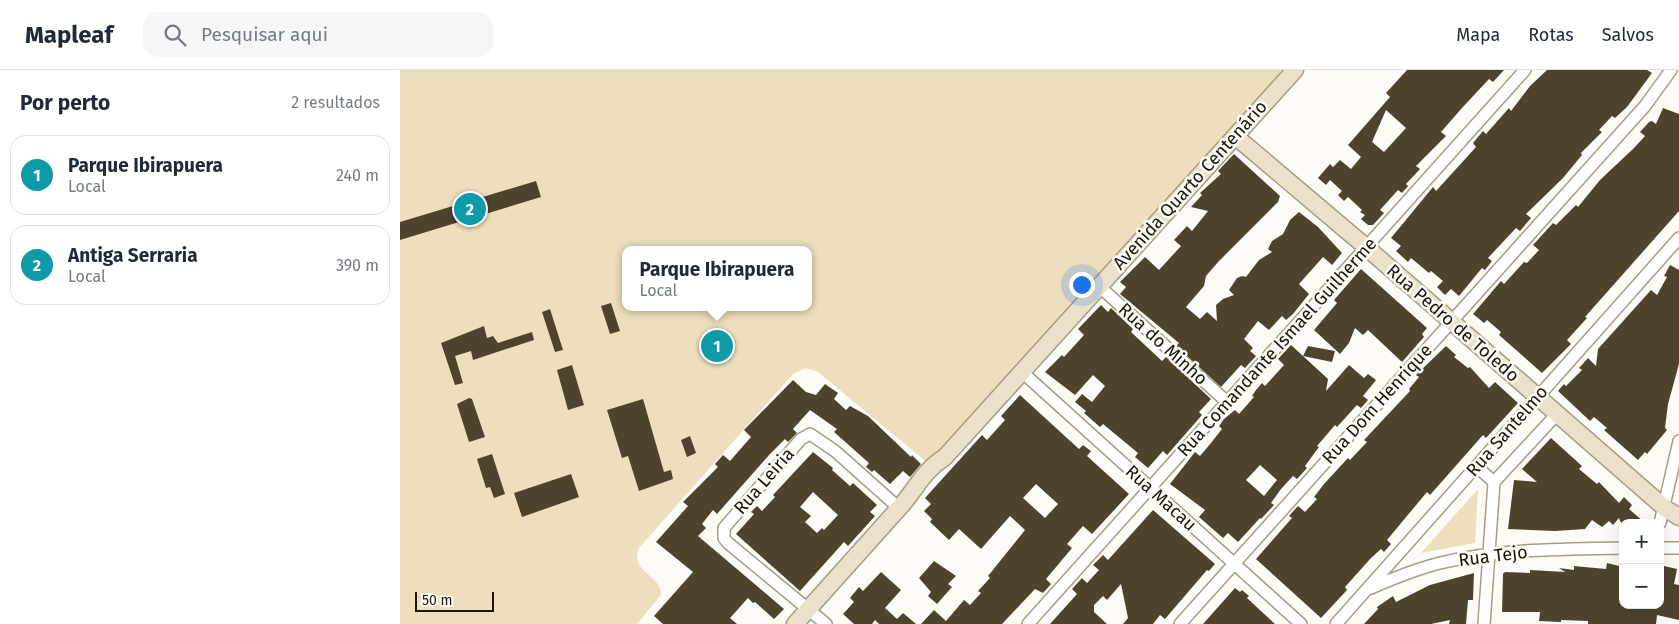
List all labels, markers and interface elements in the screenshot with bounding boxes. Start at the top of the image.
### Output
search box [143,12,493,57]
text: Mapleaf [25,21,113,49]
icon: search [161,21,189,49]
text: Pesquisar aqui [201,23,328,46]
text: Mapa [1456,24,1500,46]
text: Rotas [1528,24,1574,46]
text: Salvos [1602,24,1654,46]
text: Por perto [20,90,110,116]
text: 2 resultados [291,93,380,112]
street label: Avenida Quarto Centenário [1108,96,1272,274]
text: Parque Ibirapuera [68,154,223,177]
text: 1 [33,166,41,185]
text: 240 m [336,166,379,185]
text: Local [68,177,106,196]
pin: 2 [454,190,486,228]
street label: Rua Comandante Ismael Guilherme [1173,233,1381,461]
text: Antiga Serraria [68,244,198,267]
popup [622,246,812,311]
text: 2 [33,256,41,275]
text: 390 m [336,256,379,275]
text: Parque Ibirapuera [640,258,794,281]
street label: Rua Pedro de Toledo [1382,259,1524,387]
text: Local [68,267,106,286]
your location [1069,272,1095,298]
text: Local [640,281,677,300]
street label: Rua do Minho [1114,298,1212,390]
pin: 1 [701,327,733,365]
street label: Rua Dom Henrique [1317,339,1437,469]
street label: Rua Santelmo [1462,381,1552,481]
street label: Rua Leiria [729,443,799,519]
street label: Rua Macau [1121,460,1201,536]
map controls [1619,519,1664,609]
button: + [1619,519,1664,564]
street label: Rua Tejo [1457,541,1529,571]
button: − [1619,564,1664,609]
scale bar [415,589,494,612]
text: 50 m [422,592,453,609]

